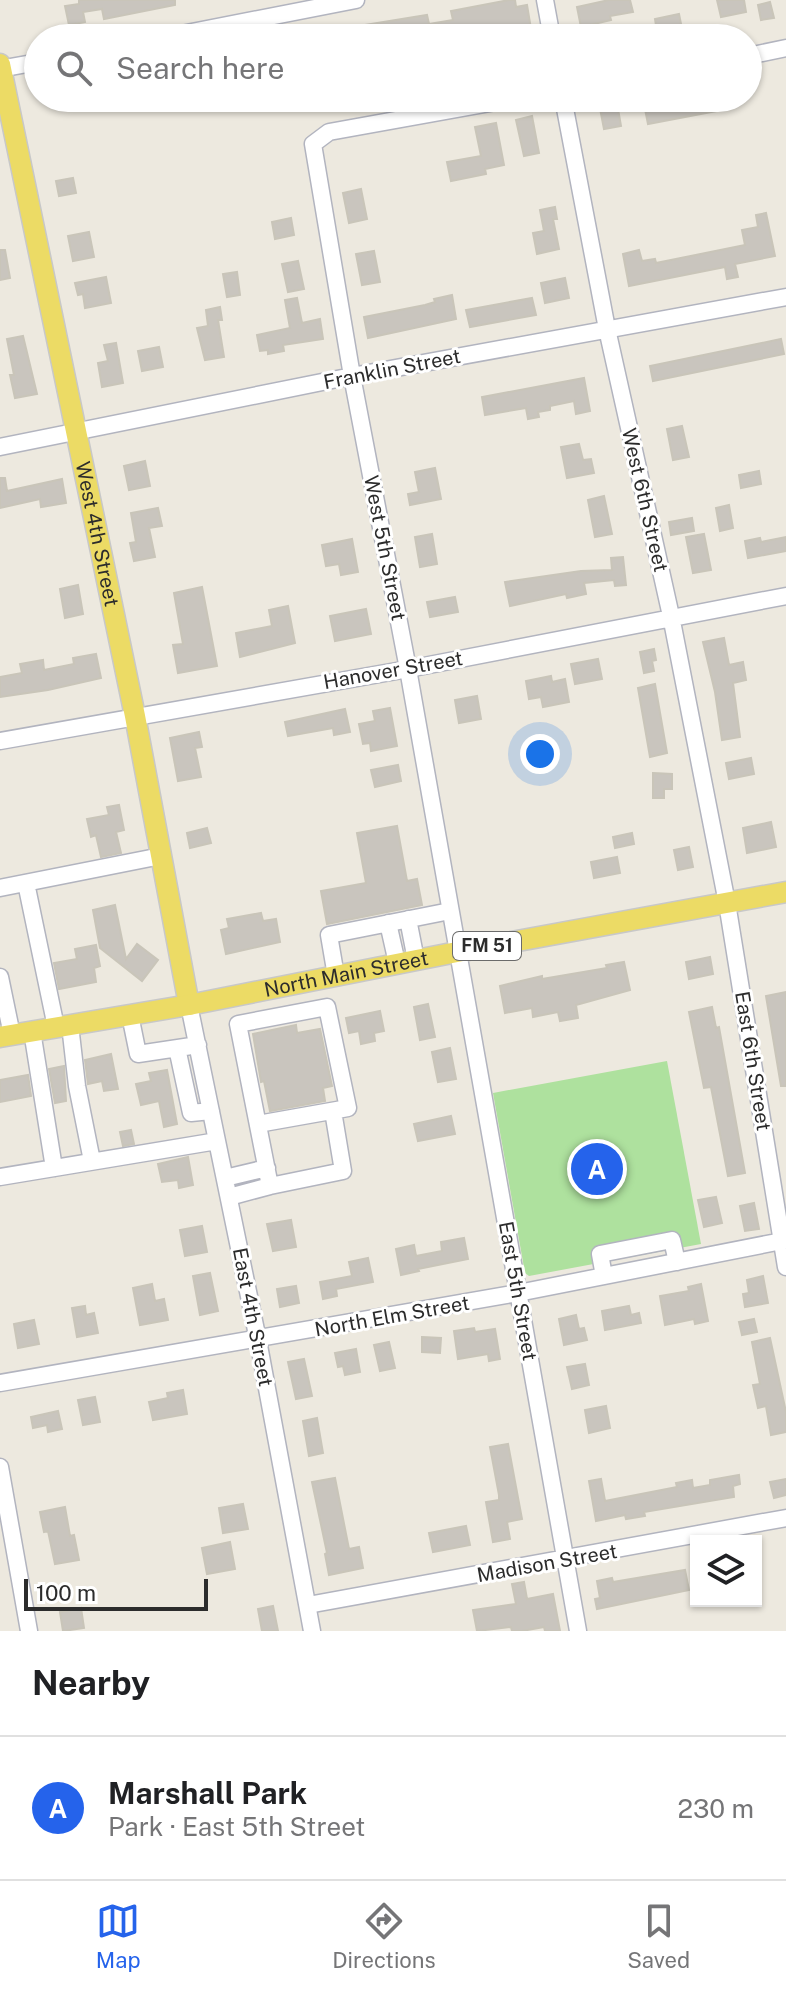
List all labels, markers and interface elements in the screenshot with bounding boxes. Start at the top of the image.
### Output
search box [24,24,762,112]
icon: search [52,46,96,90]
text: Search here [116,50,284,86]
street label: Franklin Street [321,344,463,394]
street label: West 6th Street [617,426,673,574]
street label: West 4th Street [71,460,124,609]
street label: West 5th Street [359,473,411,623]
street label: Hanover Street [321,646,465,694]
your location [520,734,560,774]
road number: FM 51 [453,932,521,960]
street label: North Main Street [262,946,430,1002]
street label: East 6th Street [730,990,776,1132]
pin: A [571,1139,623,1199]
street label: East 5th Street [494,1219,542,1363]
street label: East 4th Street [228,1246,278,1388]
street label: North Elm Street [313,1291,471,1341]
map controls [690,1535,762,1607]
button: layers [690,1535,762,1607]
street label: Madison Street [475,1539,619,1587]
scale bar [24,1575,208,1611]
text: 100 m [36,1580,96,1606]
text: Nearby [32,1663,150,1703]
text: Marshall Park [108,1775,307,1811]
text: A [49,1793,67,1824]
text: 230 m [678,1793,754,1824]
text: Park · East 5th Street [108,1811,365,1842]
tab: Map [96,1899,141,1973]
tab: Directions [332,1899,436,1973]
tab: Saved [627,1899,690,1973]

